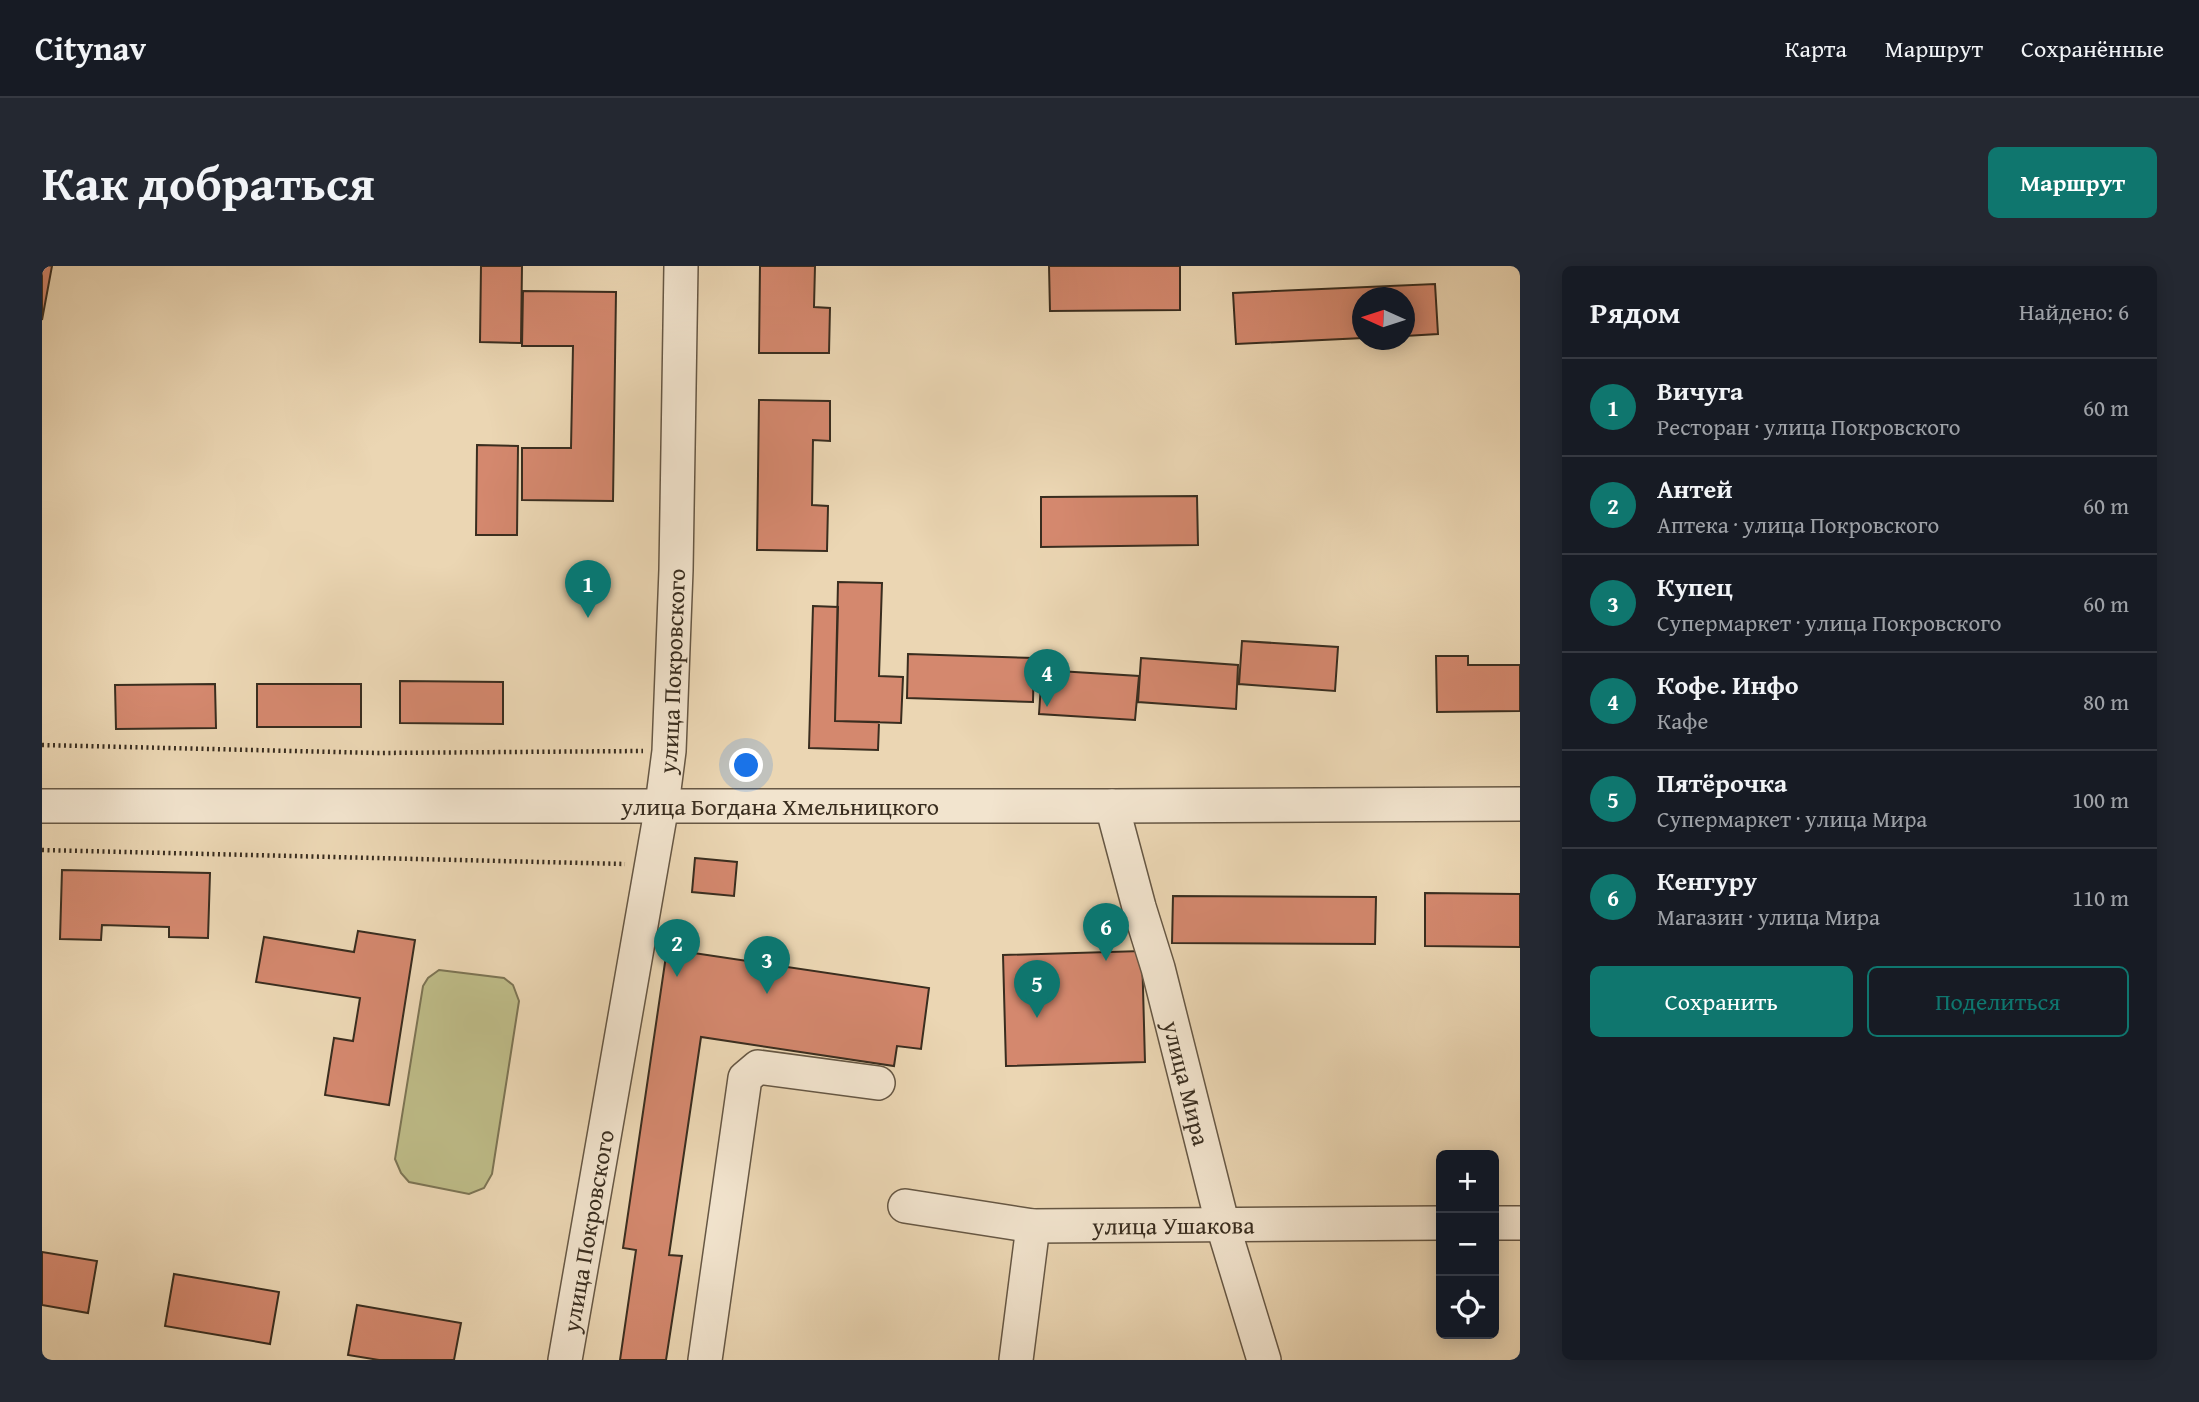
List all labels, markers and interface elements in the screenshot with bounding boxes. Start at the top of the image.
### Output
text: Citynav [35,24,146,72]
text: Карта [1785,31,1847,66]
text: Маршрут [1885,31,1983,66]
text: Сохранённые [2021,31,2164,66]
text: Как добраться [42,146,375,218]
button: Маршрут [1988,147,2157,218]
north arrow [1352,287,1415,350]
text: Рядом [1590,290,1681,334]
text: Найдено: 6 [2019,295,2129,328]
text: Вичуга [1657,371,1743,410]
text: 1 [1607,391,1619,424]
text: 60 m [2083,391,2129,424]
text: Ресторан · улица Покровского [1657,410,1960,443]
text: Антей [1657,469,1733,508]
text: 2 [1607,489,1619,522]
text: 60 m [2083,489,2129,522]
text: Аптека · улица Покровского [1657,508,1939,541]
pin: 1 [565,560,611,618]
text: Купец [1657,567,1733,606]
street label: улица Покровского [649,568,694,777]
text: 3 [1607,587,1619,620]
text: 60 m [2083,587,2129,620]
text: Супермаркет · улица Покровского [1657,606,2002,639]
pin: 4 [1024,649,1070,707]
text: Кофе. Инфо [1657,665,1799,704]
text: 4 [1607,685,1619,718]
text: 80 m [2083,685,2129,718]
text: Кафе [1657,704,1708,737]
your location [729,748,763,782]
text: Пятёрочка [1657,763,1787,802]
text: 5 [1607,783,1619,816]
text: 100 m [2072,783,2129,816]
street label: улица Богдана Хмельницкого [620,789,939,824]
text: Супермаркет · улица Мира [1657,802,1927,835]
text: Кенгуру [1657,861,1757,900]
text: 6 [1607,881,1619,914]
text: 110 m [2072,881,2129,914]
text: Магазин · улица Мира [1657,900,1880,933]
pin: 6 [1083,903,1129,961]
pin: 2 [654,919,700,977]
pin: 3 [744,936,790,994]
pin: 5 [1014,960,1060,1018]
button: Сохранить [1590,966,1853,1037]
button: Поделиться [1867,966,2129,1037]
street label: улица Мира [1154,1016,1220,1150]
street label: улица Покровского [552,1127,622,1336]
map controls [1436,1150,1499,1339]
button: + [1436,1150,1499,1213]
street label: улица Ушакова [1091,1207,1255,1243]
button: − [1436,1213,1499,1276]
button: locate [1436,1276,1499,1339]

